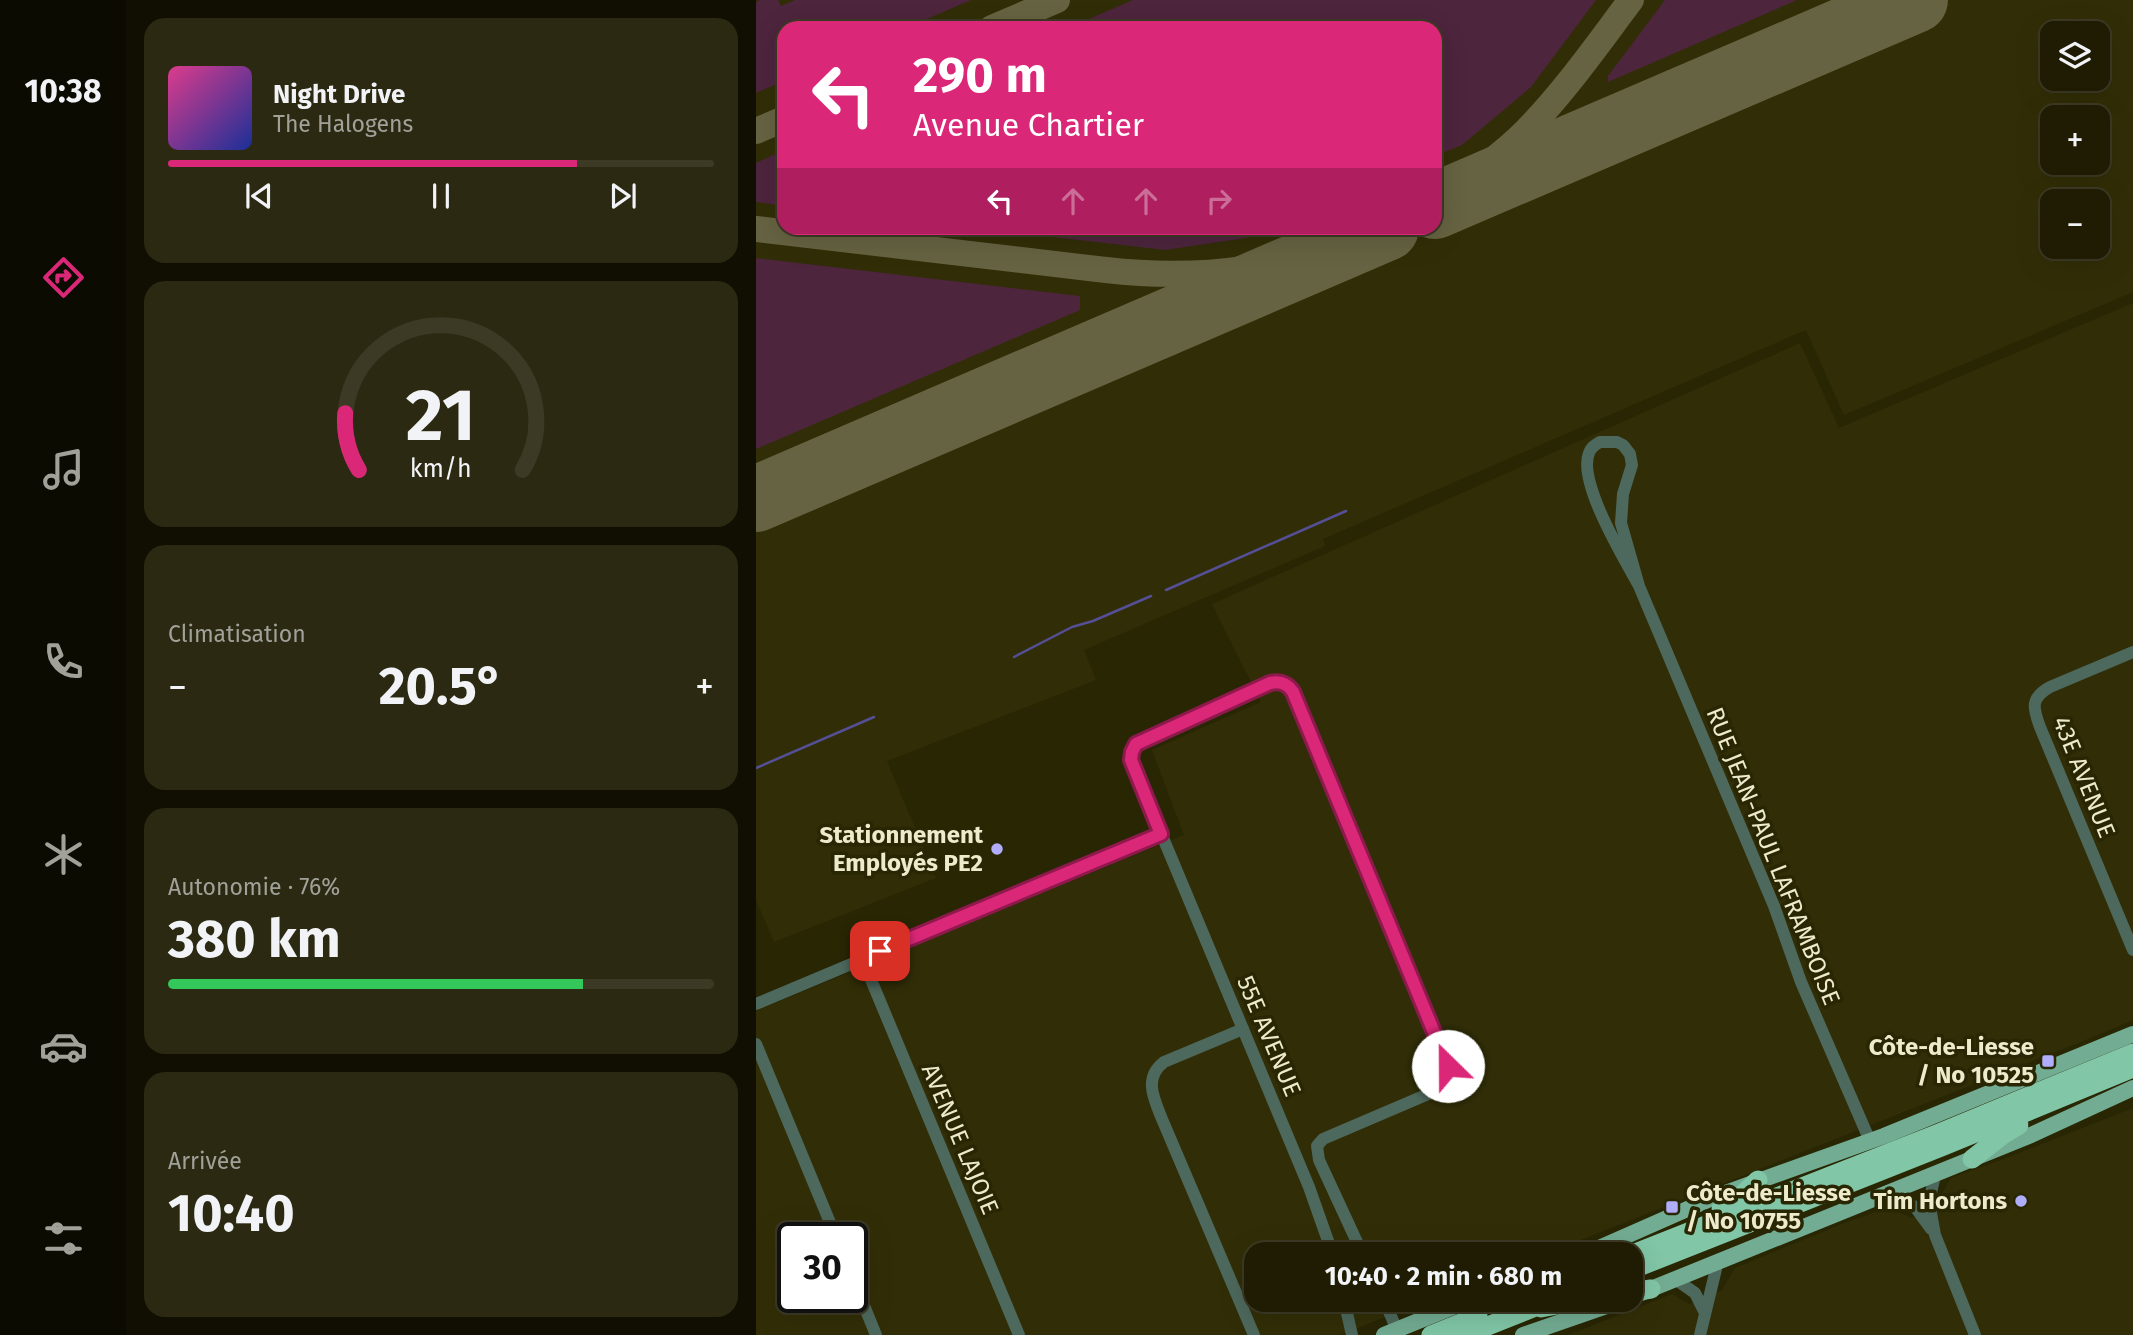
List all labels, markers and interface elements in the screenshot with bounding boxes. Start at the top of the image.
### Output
map controls [2040,21,2110,259]
button: layers [2040,21,2110,91]
text: 290 m [913,46,1047,105]
icon: left [798,49,889,140]
text: 10:38 [25,72,102,110]
text: Night Drive [273,79,405,110]
button: + [2040,105,2110,175]
text: Avenue Chartier [913,106,1144,144]
text: The Halogens [273,110,413,138]
icon: previous [240,177,278,215]
icon: pause [422,177,460,215]
icon: next [604,177,642,215]
icon: left [981,182,1019,220]
icon: ahead [1054,182,1092,220]
icon: ahead [1127,182,1165,220]
icon: right [1200,182,1238,220]
button: − [2040,189,2110,259]
icon: directions [39,253,88,302]
text: 21 [406,373,476,460]
icon: music [39,445,88,494]
text: km/h [410,454,472,484]
text: Climatisation [168,620,306,648]
icon: phone [39,637,88,686]
text: 20.5° [379,655,503,718]
text: − [168,664,187,710]
text: + [695,664,714,710]
street label: RUE JEAN-PAUL LAFRAMBOISE [1700,703,1846,1009]
street label: 43E AVENUE [2047,712,2121,842]
place label: Stationnement Employés PE2 [820,821,984,877]
icon: climate [39,830,88,879]
marker: Stationnement Employés PE2 [989,841,1005,857]
text: Autonomie · 76% [168,873,340,901]
text: 380 km [168,908,341,971]
pin [850,921,910,981]
icon: arrive [861,932,899,970]
street label: 55E AVENUE [1231,972,1307,1100]
icon: car [39,1022,88,1071]
position arrow [1411,1029,1485,1103]
place label: Côte-de-Liesse / No 10525 [1869,1033,2034,1089]
marker: Côte-de-Liesse / No 10525 [2040,1053,2056,1069]
street label: AVENUE LAJOIE [916,1060,1004,1218]
text: Arrivée [168,1147,242,1175]
place label: Côte-de-Liesse / No 10755 [1686,1179,1851,1235]
text: 10:40 [168,1182,295,1245]
place label: Tim Hortons [1873,1187,2007,1215]
marker: Tim Hortons [2013,1193,2029,1209]
marker: Côte-de-Liesse / No 10755 [1664,1199,1680,1215]
icon: filters [39,1214,88,1263]
speed limit sign: 30 [777,1222,868,1313]
text: 10:40 · 2 min · 680 m [1325,1261,1562,1292]

